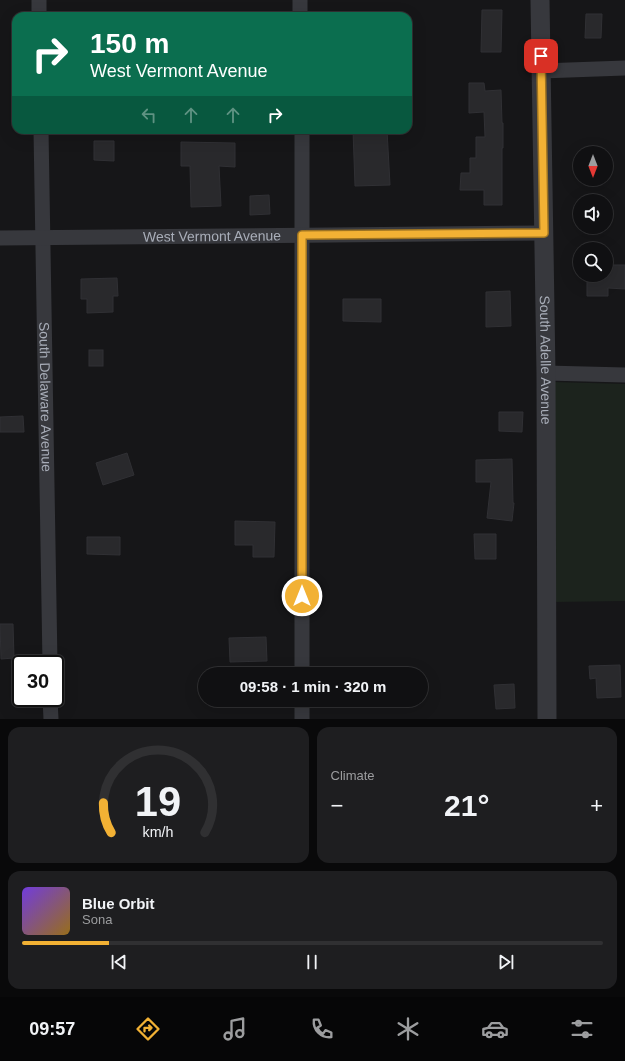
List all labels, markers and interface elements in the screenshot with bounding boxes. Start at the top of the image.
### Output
icon: right [24,28,76,80]
text: 150 m [90,28,169,59]
pin [524,39,558,73]
icon: arrive [530,45,552,67]
text: West Vermont Avenue [90,61,267,81]
icon: left [138,104,160,126]
icon: ahead [180,104,202,126]
icon: ahead [222,104,244,126]
icon: right [264,104,286,126]
north arrow [573,146,613,186]
map controls [573,146,613,282]
button: sound [573,194,613,234]
street label: West Vermont Avenue [143,227,281,245]
button: search [573,242,613,282]
street label: South Adelle Avenue [537,295,554,425]
street label: South Delaware Avenue [36,322,55,472]
position arrow [281,575,323,617]
speed limit sign: 30 [12,655,64,707]
text: 09:58 · 1 min · 320 m [240,678,386,695]
text: Climate [331,768,375,783]
text: 19 [135,778,181,825]
text: 21° [444,789,489,822]
text: − [331,793,343,818]
text: + [590,793,603,818]
text: km/h [143,824,174,840]
text: Blue Orbit [82,895,155,912]
text: Sona [82,912,112,927]
icon: previous [108,951,130,973]
icon: pause [301,951,323,973]
icon: next [495,951,517,973]
icon: directions [134,1015,162,1043]
icon: music [221,1015,249,1043]
icon: phone [308,1015,336,1043]
icon: climate [394,1015,422,1043]
icon: car [481,1015,509,1043]
icon: filters [568,1015,596,1043]
text: 09:57 [29,1019,75,1039]

